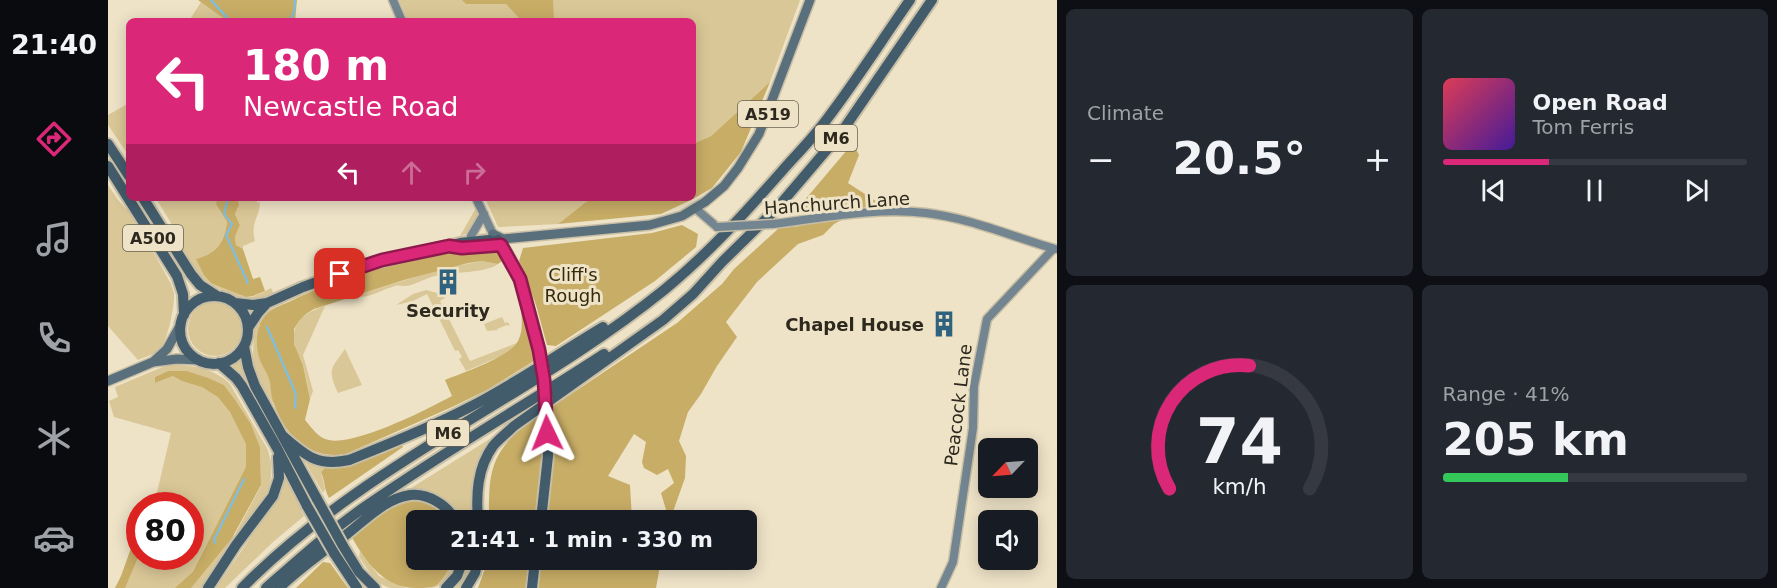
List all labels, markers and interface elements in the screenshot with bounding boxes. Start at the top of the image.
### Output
text: 21:40 [11,29,97,60]
text: 180 m [243,41,389,90]
icon: left [144,42,222,120]
text: Open Road [1533,90,1668,115]
text: Newcastle Road [243,91,458,122]
road number: A519 [738,101,798,127]
text: Climate [1087,101,1164,125]
text: Tom Ferris [1533,115,1634,139]
icon: directions [33,118,75,160]
road number: M6 [815,125,857,151]
text: 20.5° [1172,132,1306,185]
text: − [1087,140,1115,179]
text: + [1364,140,1392,179]
icon: left [332,156,365,189]
icon: ahead [395,156,428,189]
icon: right [458,156,491,189]
icon: previous [1477,174,1510,207]
icon: pause [1578,174,1611,207]
icon: next [1680,174,1713,207]
street label: Hanchurch Lane [763,187,911,219]
icon: music [33,218,75,260]
road number: A500 [123,225,183,251]
pin [314,248,365,299]
icon: arrive [323,257,356,290]
park label: Cliff's Rough [545,264,601,306]
building icon: Security [433,267,463,297]
place label: Security [406,300,490,321]
building icon: Chapel House [929,309,959,339]
place label: Chapel House [785,314,924,335]
icon: phone [33,317,75,359]
street label: Peacock Lane [940,343,976,467]
text: Range · 41% [1443,382,1569,406]
position arrow [515,401,579,465]
text: 74 [1196,405,1283,478]
text: 205 km [1443,413,1629,466]
icon: climate [33,417,75,459]
road number: M6 [427,420,469,446]
north arrow [978,438,1038,498]
map controls [978,438,1038,570]
text: km/h [1212,474,1266,499]
speed limit sign: 80 [126,492,204,570]
button: sound [978,510,1038,570]
icon: car [33,517,75,559]
text: 21:41 · 1 min · 330 m [450,527,713,552]

